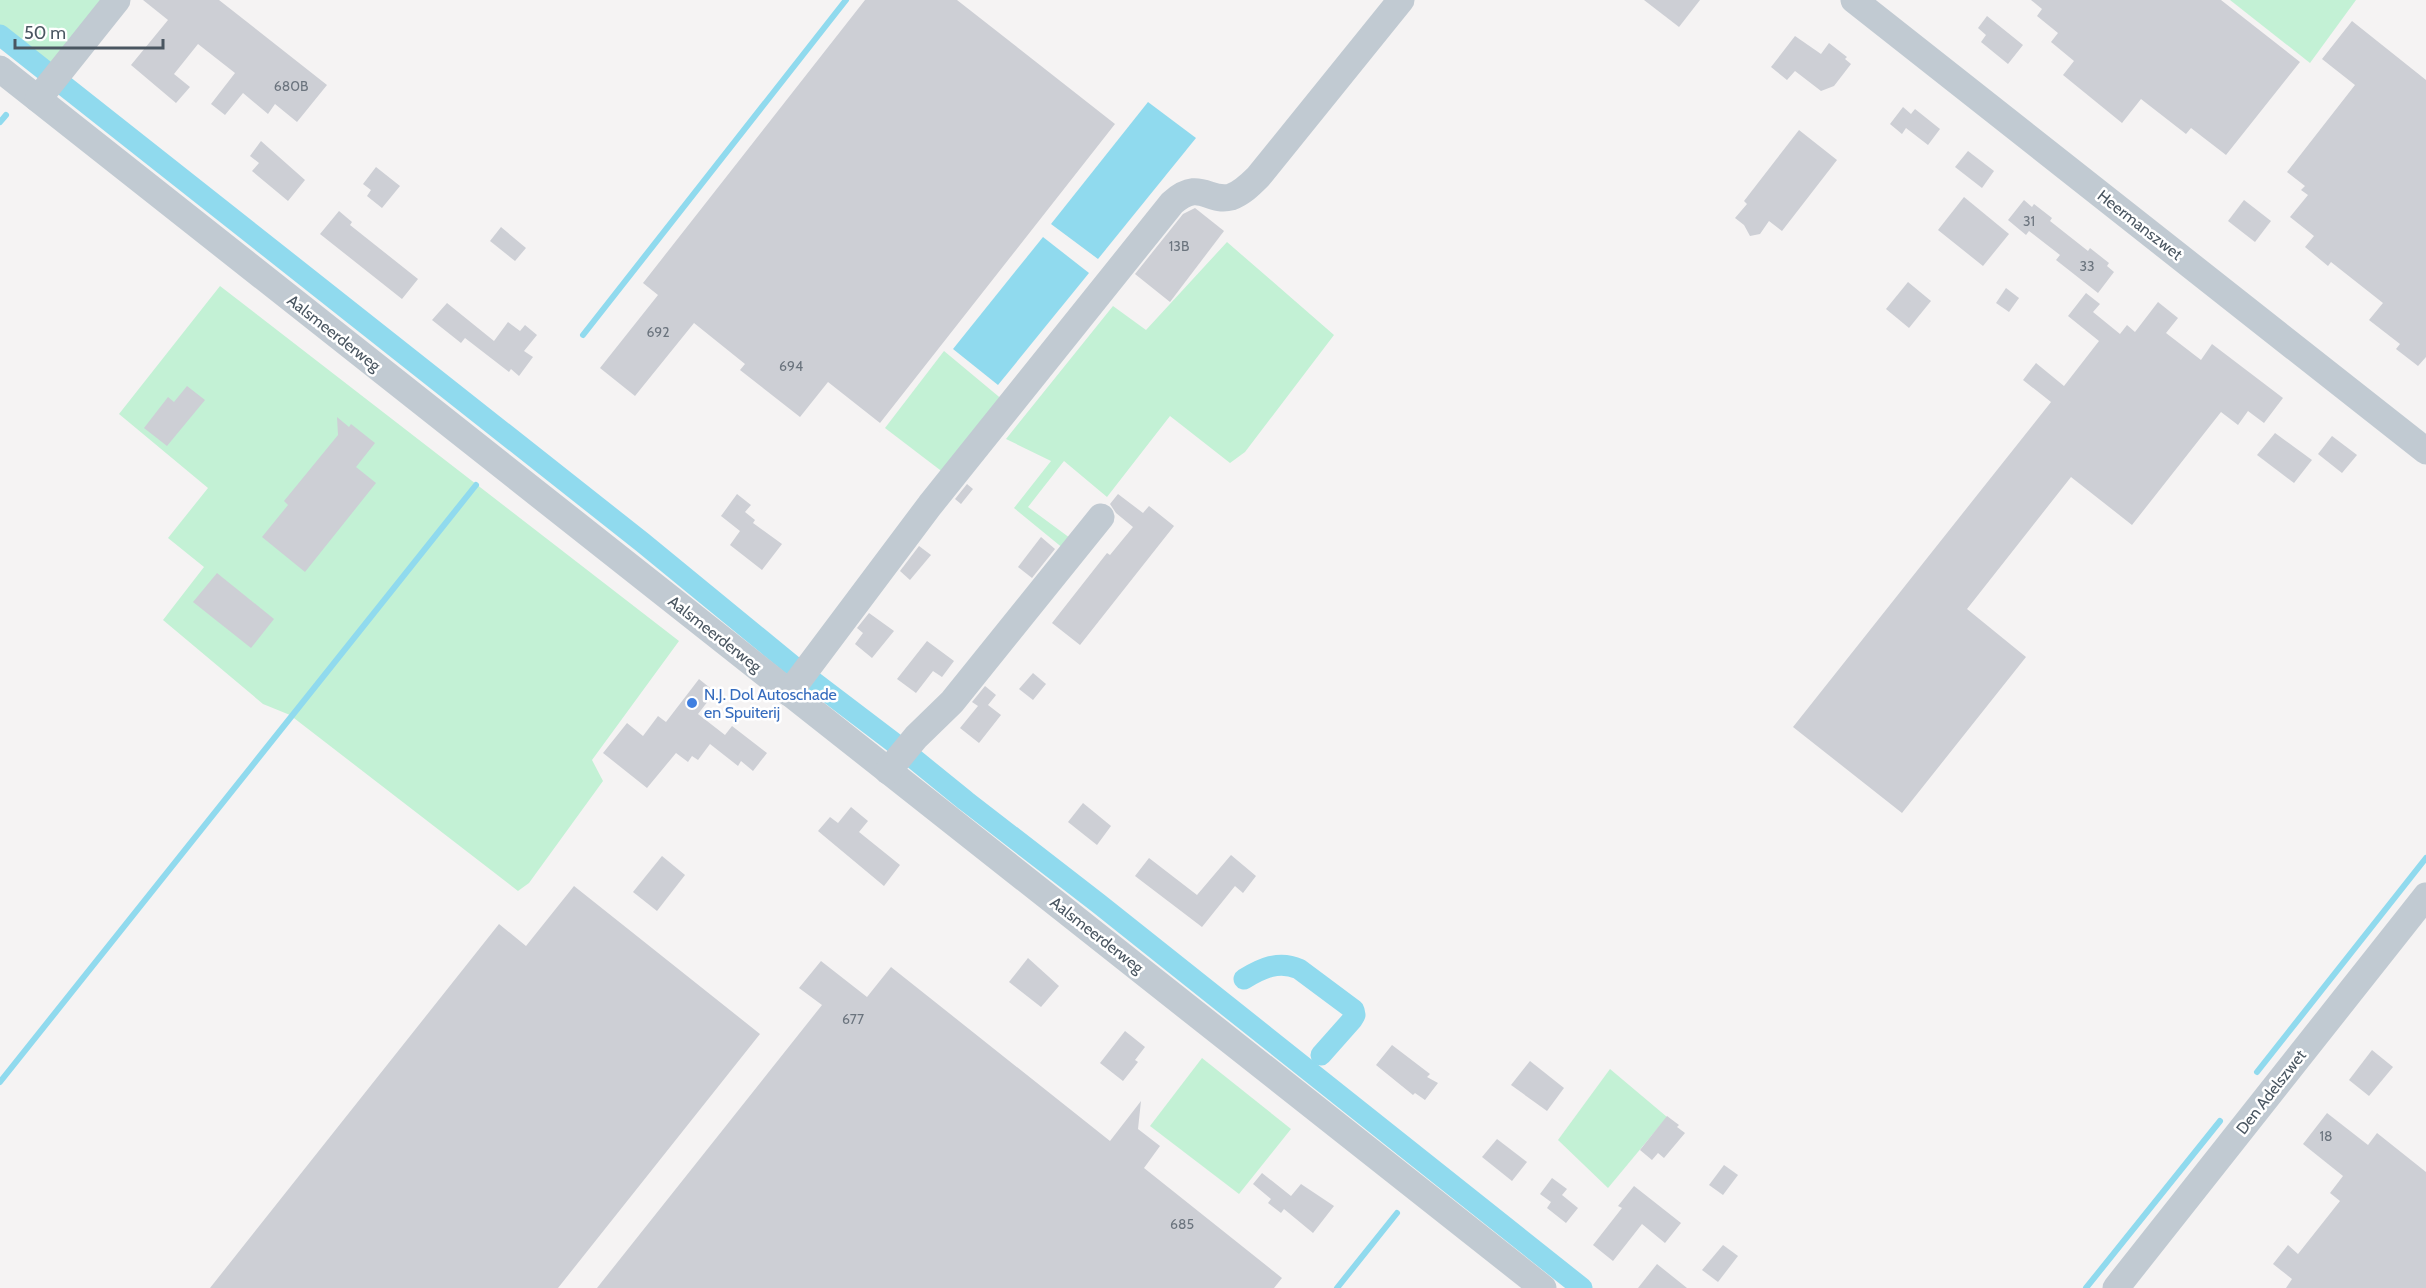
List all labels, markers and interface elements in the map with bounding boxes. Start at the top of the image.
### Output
scale bar [15,12,164,50]
text: 50 m [24,22,66,44]
house number: 680B [274,77,308,95]
street label: Heermanszwet [2094,186,2187,264]
house number: 31 [2023,212,2035,230]
house number: 13B [1169,237,1189,255]
house number: 33 [2079,257,2095,275]
street label: Aalsmeerderweg [284,291,385,376]
house number: 692 [646,323,670,341]
house number: 694 [779,357,803,375]
street label: Aalsmeerderweg [665,592,766,677]
place label: N.J. Dol Autoschade en Spuiterij [704,685,837,722]
marker: N.J. Dol Autoschade en Spuiterij [685,696,699,710]
street label: Aalsmeerderweg [1047,893,1148,978]
house number: 677 [842,1010,864,1028]
street label: Den Adelszwet [2232,1045,2310,1138]
house number: 18 [2319,1127,2333,1145]
house number: 685 [1170,1215,1194,1233]

